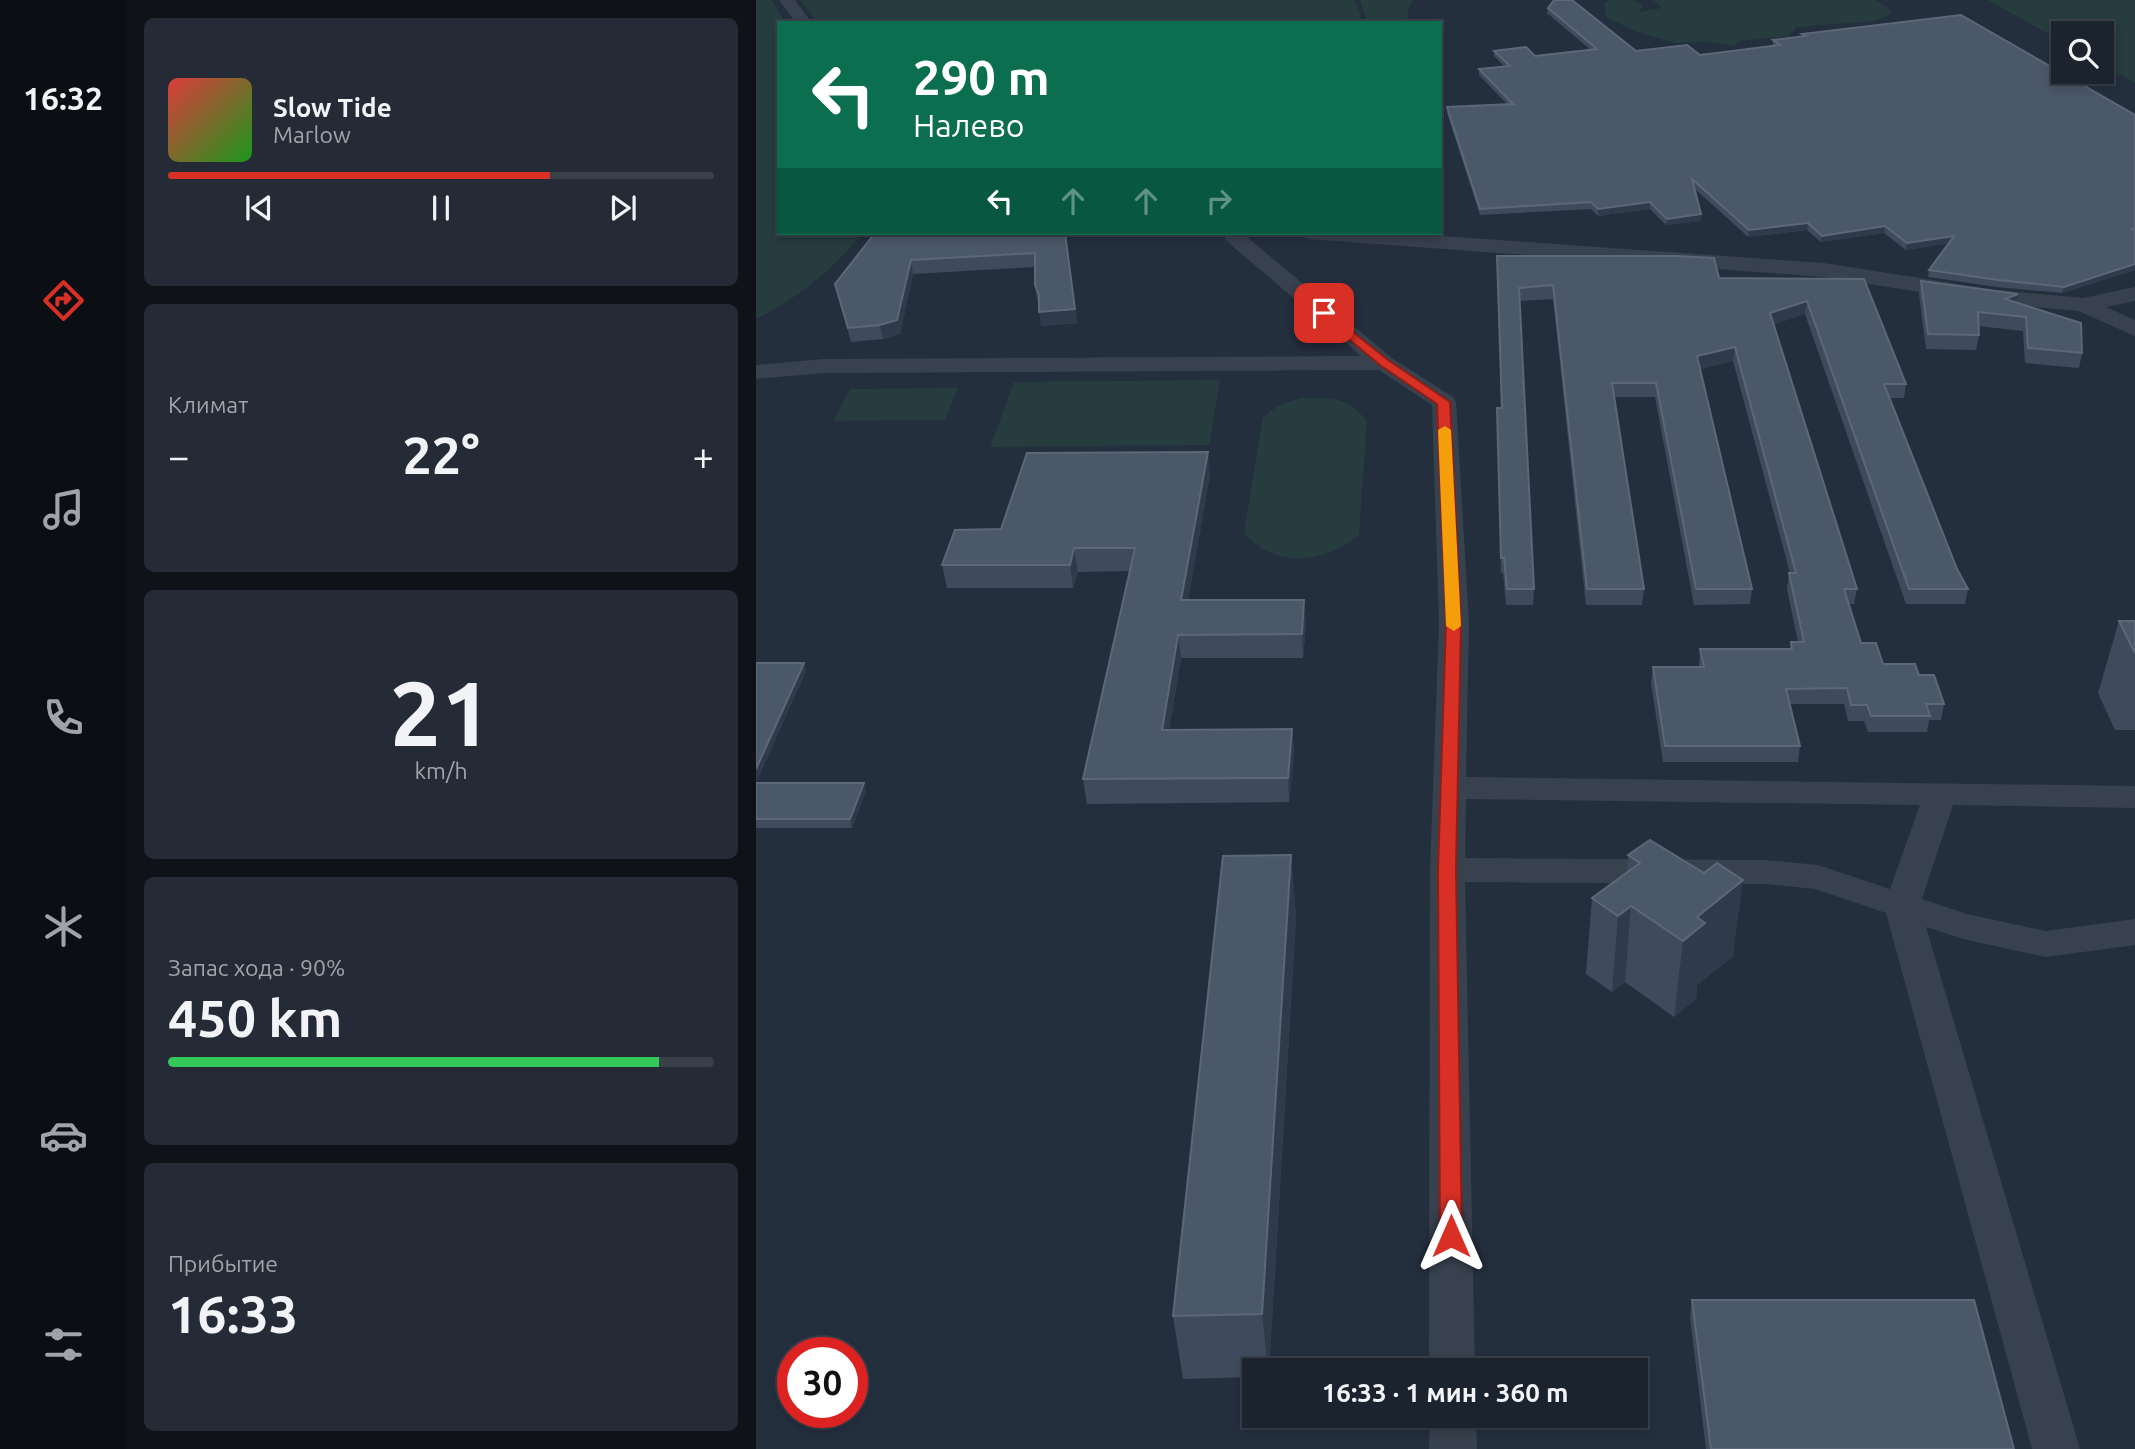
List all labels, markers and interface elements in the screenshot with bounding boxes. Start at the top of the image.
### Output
map controls [2051,21,2114,84]
button: search [2051,21,2114,84]
icon: left [798,49,889,140]
text: 290 m [913,49,1050,104]
text: 16:32 [23,80,103,116]
text: Slow Tide [273,93,392,122]
text: Налево [913,107,1025,143]
text: Marlow [273,122,351,147]
icon: left [981,182,1019,220]
icon: ahead [1054,182,1092,220]
icon: ahead [1127,182,1165,220]
icon: right [1200,182,1238,220]
icon: previous [240,189,278,227]
icon: pause [422,189,460,227]
icon: next [604,189,642,227]
icon: directions [39,276,88,325]
pin [1294,283,1354,343]
icon: arrive [1305,294,1343,332]
text: Климат [168,392,248,417]
text: 22° [402,426,480,484]
text: − [168,435,189,477]
text: + [693,435,714,477]
icon: music [39,485,88,534]
text: 21 [390,661,492,763]
icon: phone [39,693,88,742]
text: km/h [414,758,468,783]
icon: climate [39,902,88,951]
text: Запас хода · 90% [168,955,345,980]
text: 450 km [168,989,342,1047]
icon: car [39,1111,88,1160]
position arrow [1414,1199,1488,1273]
text: Прибытие [168,1251,278,1276]
text: 16:33 [168,1285,298,1343]
icon: filters [39,1320,88,1369]
speed limit sign: 30 [777,1337,868,1428]
text: 16:33 · 1 мин · 360 m [1322,1378,1568,1407]

